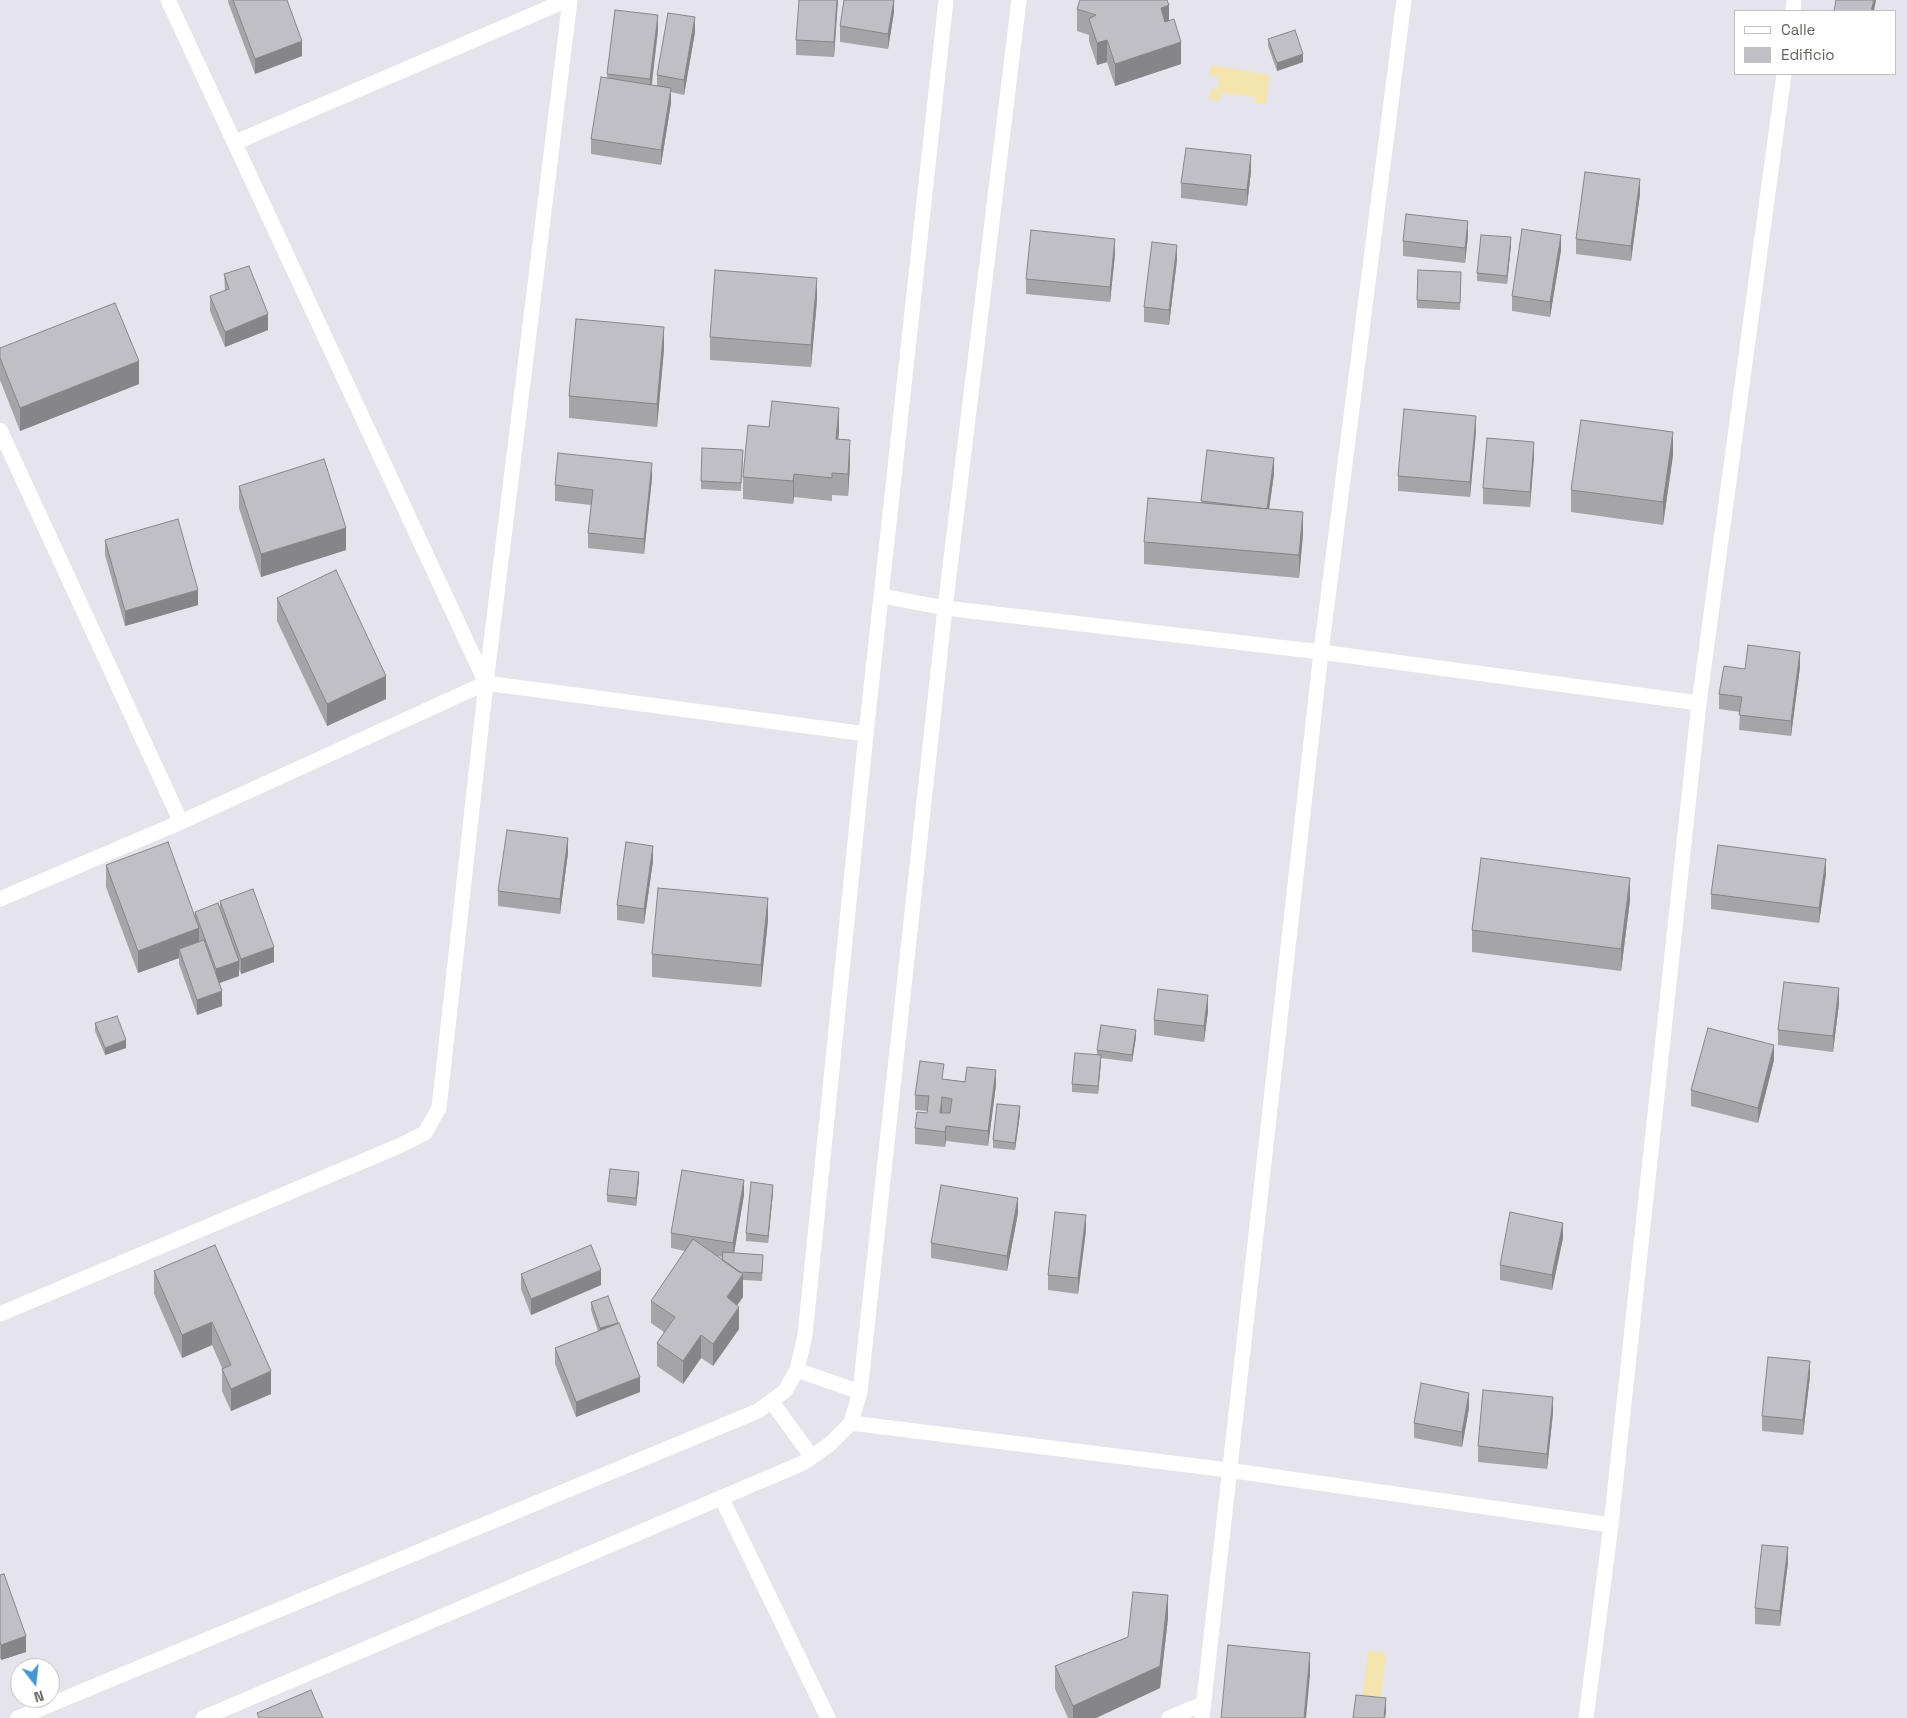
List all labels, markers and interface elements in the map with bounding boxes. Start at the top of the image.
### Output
legend [1734,10,1897,75]
text: Calle [1781,20,1816,39]
text: Edificio [1781,45,1835,64]
north arrow [10,1658,60,1708]
text: N [32,1687,46,1706]

